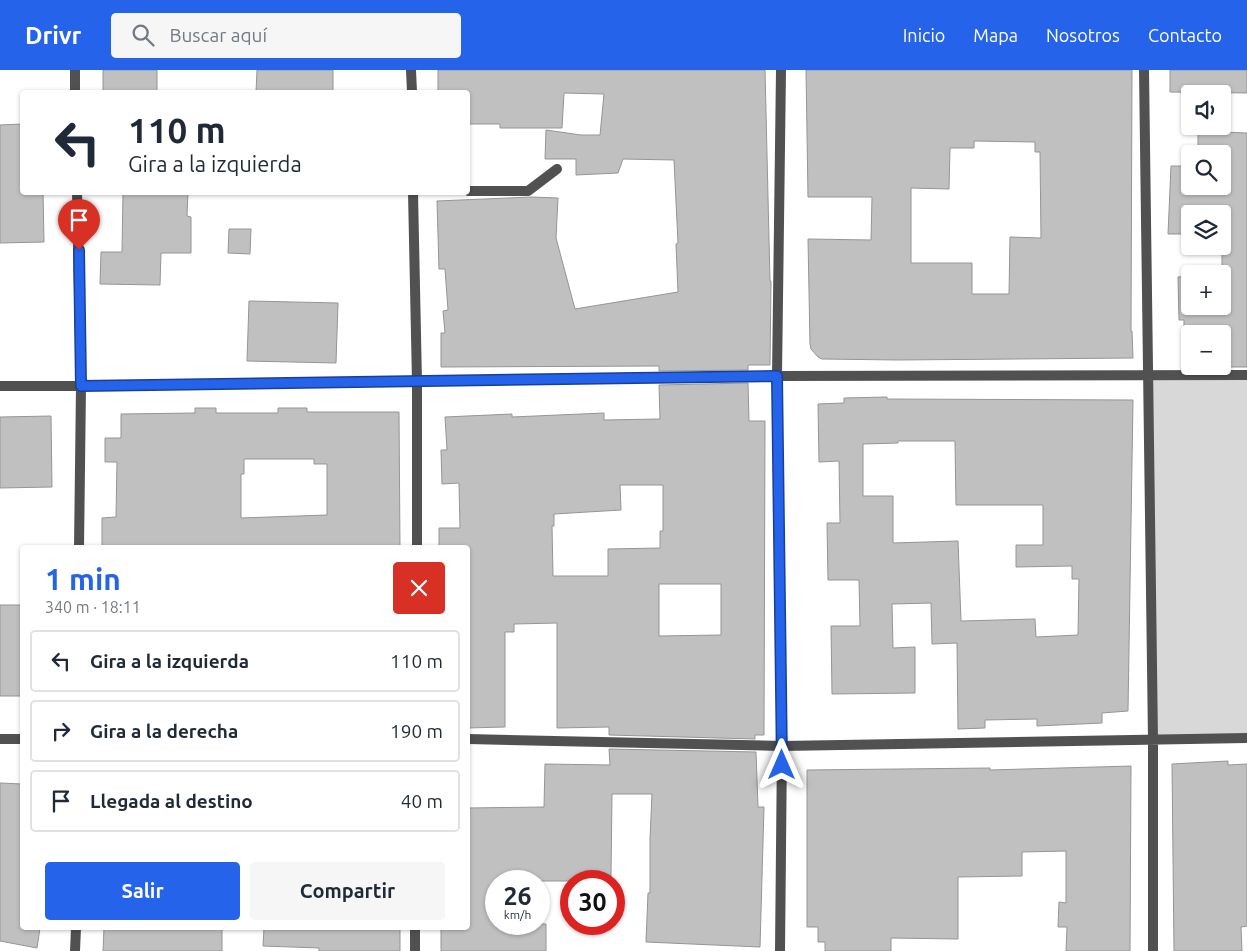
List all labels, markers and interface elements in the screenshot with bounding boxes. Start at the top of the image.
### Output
search box [111,13,461,58]
icon: search [129,21,157,49]
text: Drivr [25,22,81,49]
text: Buscar aquí [169,24,267,46]
text: Inicio [903,25,945,45]
text: Mapa [973,25,1018,45]
text: Nosotros [1046,25,1120,45]
text: Contacto [1148,25,1222,45]
map controls [1181,85,1231,375]
button: sound [1181,85,1231,135]
icon: left [45,110,110,175]
text: 110 m [128,110,226,150]
button: search [1181,145,1231,195]
text: Gira a la izquierda [128,151,302,176]
pin [58,199,100,250]
button: layers [1181,205,1231,255]
icon: arrive [65,206,93,234]
button: + [1181,265,1231,315]
button: − [1181,325,1231,375]
text: 1 min [45,562,121,596]
button: close [393,562,445,614]
text: 340 m · 18:11 [45,598,141,616]
icon: left [47,647,75,675]
text: Gira a la izquierda [90,650,249,672]
text: 110 m [390,650,443,672]
icon: right [47,717,75,745]
text: Gira a la derecha [90,720,238,742]
text: 190 m [390,720,443,742]
position arrow [755,738,807,790]
icon: arrive [47,787,75,815]
text: Llegada al destino [90,790,253,812]
text: 40 m [401,790,443,812]
button: Salir [45,862,240,920]
button: Compartir [250,862,445,920]
speed limit sign: 30 [560,870,625,935]
text: 26 [503,882,532,910]
text: km/h [504,908,531,921]

